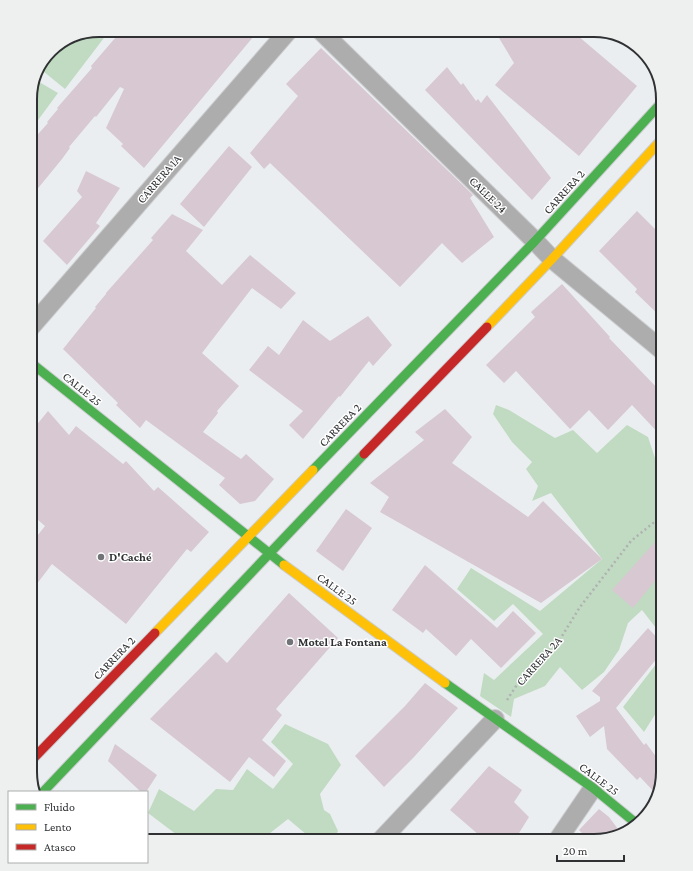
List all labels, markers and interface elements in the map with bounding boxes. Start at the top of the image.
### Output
street label: CARRERA 1A [134,152,184,206]
street label: CARRERA 2 [541,167,588,217]
street label: CALLE 24 [466,174,510,216]
street label: CALLE 25 [60,369,104,409]
street label: CARRERA 2 [316,400,364,450]
place label: D'Caché [109,550,152,564]
marker: D'Caché [96,552,106,562]
street label: CALLE 25 [314,570,360,608]
street label: CARRERA 2 [90,633,138,683]
street label: CARRERA 2A [513,633,565,689]
place label: Motel La Fontana [298,635,387,649]
marker: Motel La Fontana [285,637,295,647]
street label: CALLE 25 [576,760,622,798]
legend [8,791,148,863]
text: Fluido [44,800,75,814]
text: Lento [44,820,72,834]
scale bar [557,837,624,863]
text: Atasco [44,840,76,854]
text: 20 m [563,844,588,858]

